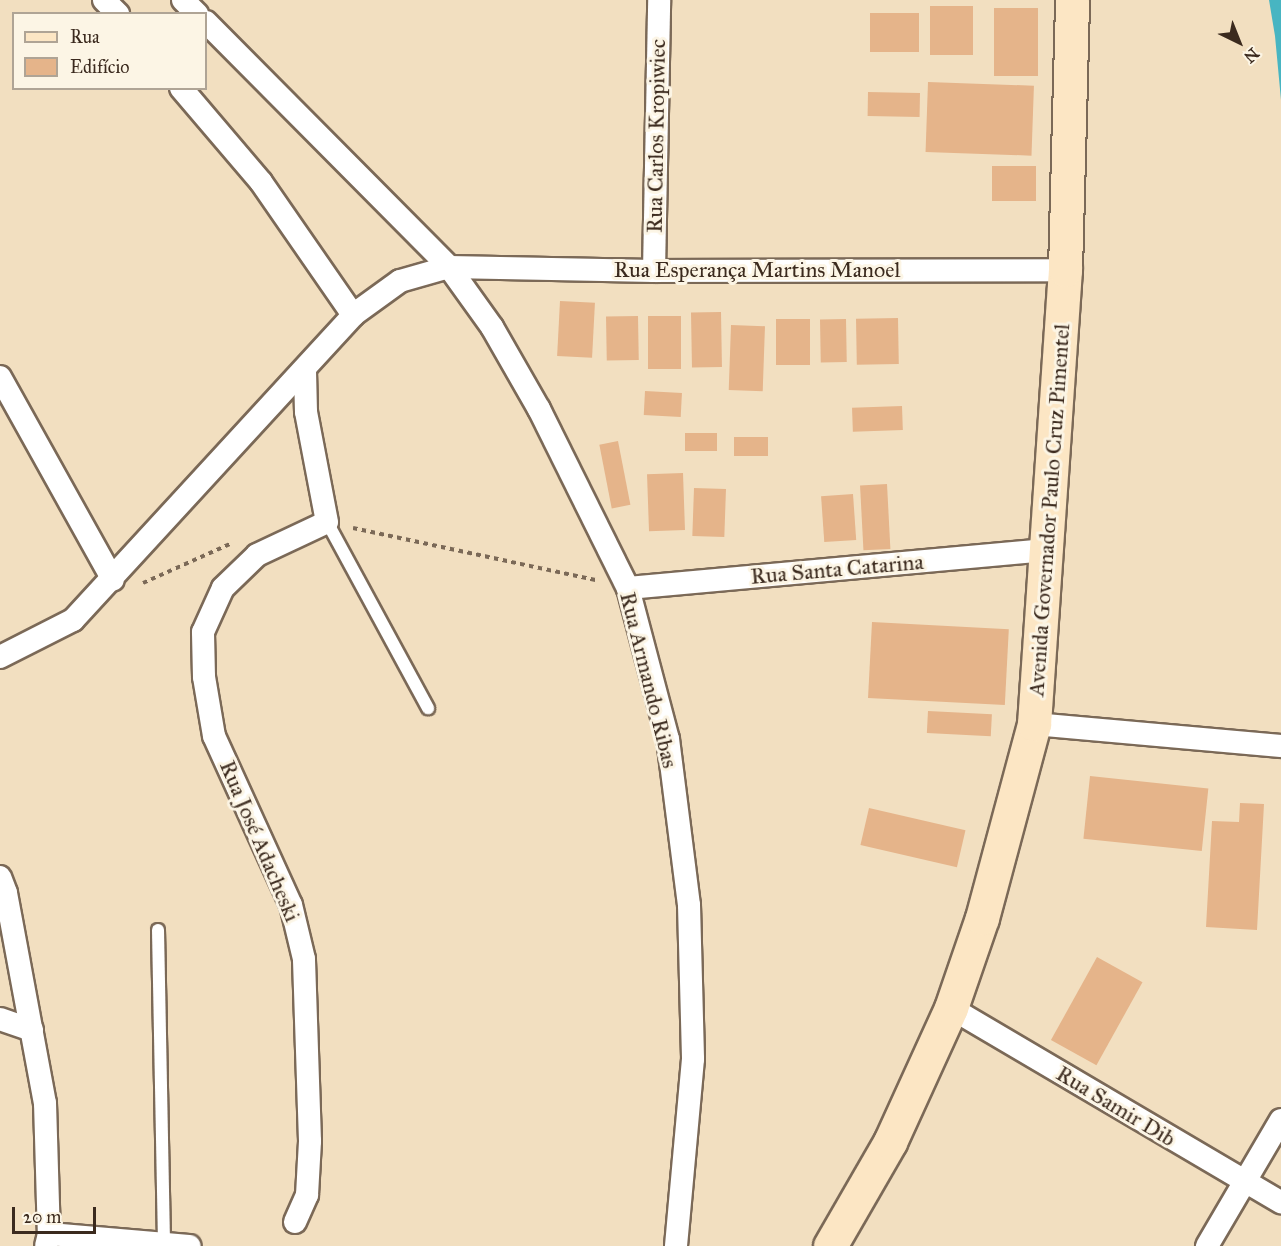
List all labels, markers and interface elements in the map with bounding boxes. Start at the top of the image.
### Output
legend [12,12,207,90]
north arrow [1209,12,1269,72]
text: Rua [70,26,100,48]
street label: Rua Carlos Kropiwiec [641,39,671,233]
text: N [1240,44,1263,67]
text: Edifício [70,56,129,78]
street label: Rua Esperança Martins Manoel [614,257,900,283]
street label: Avenida Governador Paulo Cruz Pimentel [1023,323,1075,697]
street label: Rua Santa Catarina [749,548,925,590]
street label: Rua Armando Ribas [614,589,684,771]
street label: Rua José Adacheski [214,756,306,926]
street label: Rua Samir Dib [1052,1060,1180,1152]
scale bar [15,1195,99,1233]
text: 20 m [23,1206,61,1228]

